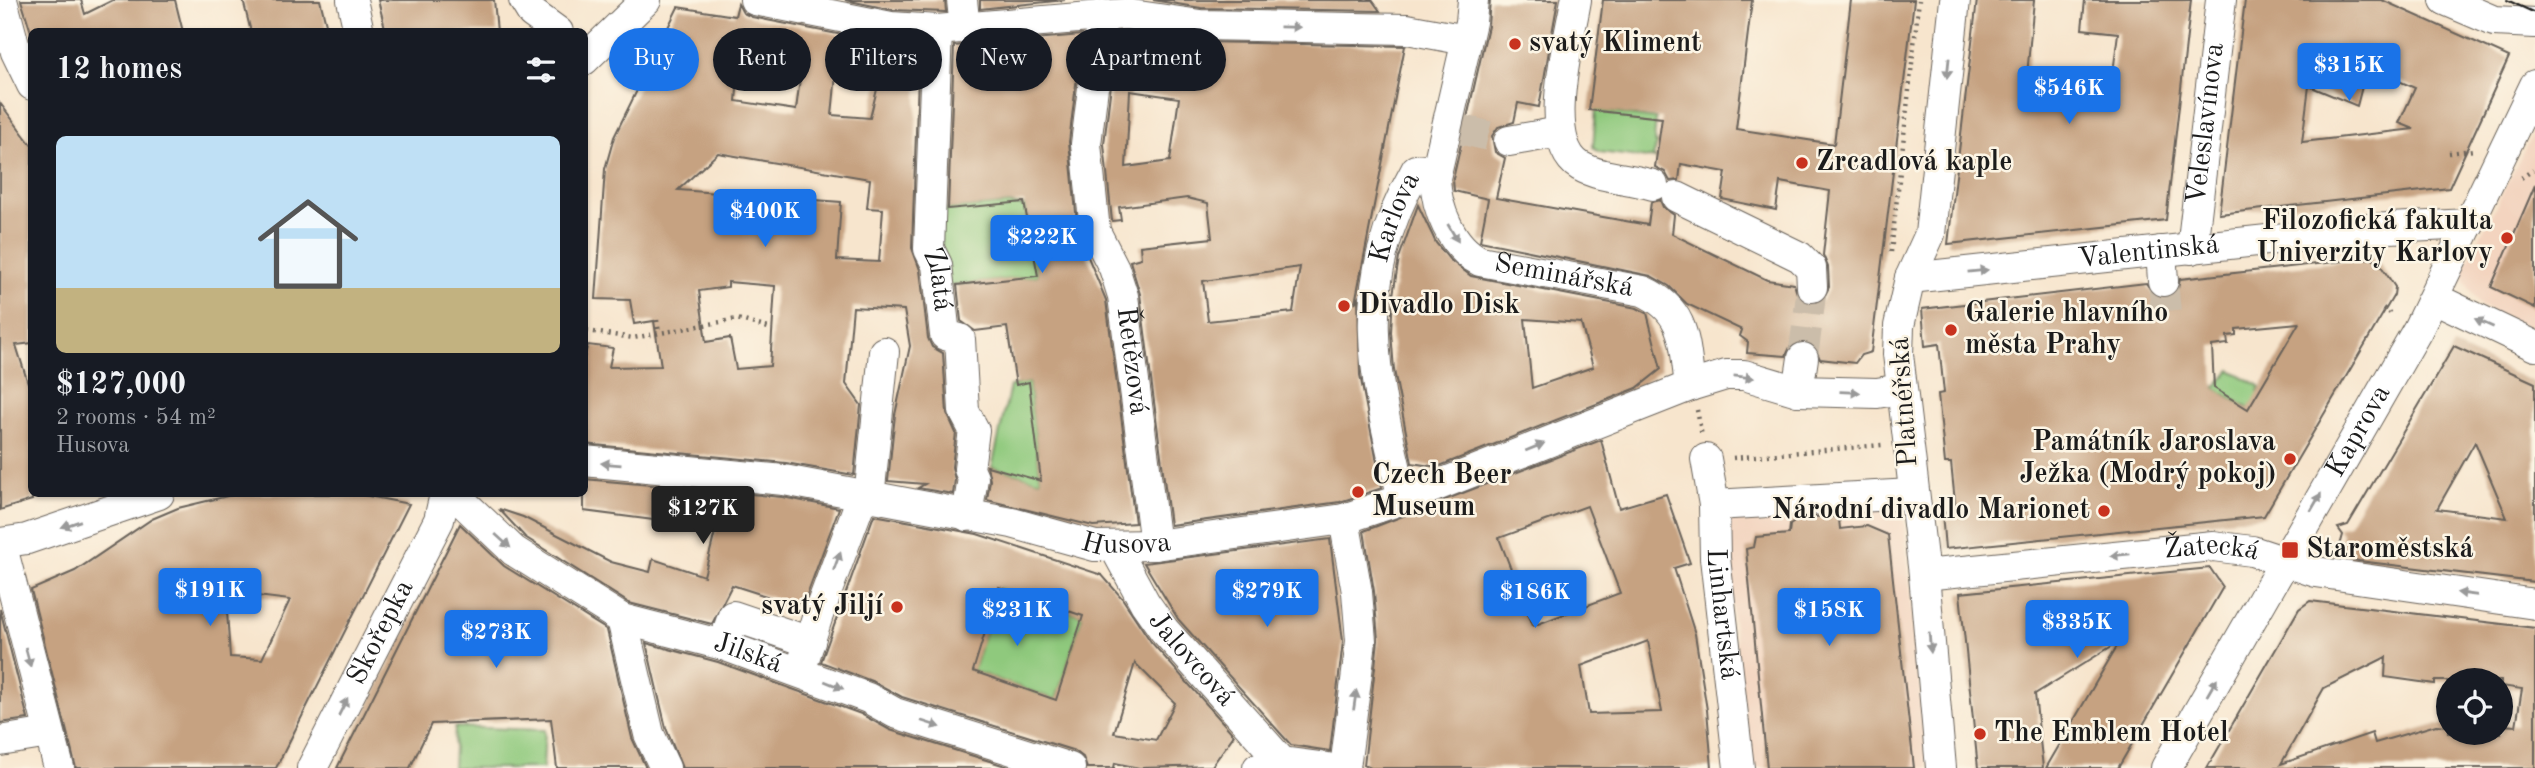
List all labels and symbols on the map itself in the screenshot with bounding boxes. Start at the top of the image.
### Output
one-way arrow [1279,21,1301,32]
place label: svatý Kliment [1529,30,1701,58]
marker: svatý Kliment [1507,36,1523,52]
street label: Veleslavínova [2183,41,2230,206]
pin: $315K [2300,43,2398,103]
one-way arrow [1942,57,1953,79]
pin: $546K [2020,66,2118,126]
place label: Zrcadlová kaple [1816,149,2012,177]
marker: Zrcadlová kaple [1794,155,1810,171]
street label: Karlova [1366,168,1426,266]
pin: $400K [716,190,814,249]
place label: Filozofická fakulta Univerzity Karlovy [2256,208,2493,268]
pin: $222K [993,216,1091,275]
one-way arrow [1446,223,1459,242]
marker: Filozofická fakulta Univerzity Karlovy [2499,230,2515,246]
street label: Valentinská [2077,231,2221,274]
street label: Zlatá [917,244,956,313]
street label: Seminářská [1492,250,1636,303]
one-way arrow [1967,266,1989,277]
place label: Divadlo Disk [1358,292,1520,320]
marker: Divadlo Disk [1336,298,1352,314]
place label: Galerie hlavního města Prahy [1965,300,2168,360]
street label: Řetězová [1111,305,1152,417]
one-way arrow [2474,317,2494,329]
marker: Galerie hlavního města Prahy [1943,322,1959,338]
street label: Platnéřská [1886,336,1924,468]
one-way arrow [1733,371,1755,382]
street label: Kaprova [2322,380,2397,482]
one-way arrow [1839,387,1861,398]
place label: Památník Jaroslava Ježka (Modrý pokoj) [2019,429,2276,489]
one-way arrow [1524,441,1545,452]
marker: Památník Jaroslava Ježka (Modrý pokoj) [2282,451,2298,467]
one-way arrow [600,458,622,469]
place label: Czech Beer Museum [1372,462,1512,522]
marker: Czech Beer Museum [1350,484,1366,500]
pin: $127K [654,486,752,546]
one-way arrow [2310,493,2322,512]
place label: Národní divadlo Marionet [1772,497,2090,525]
marker: Národní divadlo Marionet [2096,503,2112,519]
one-way arrow [61,519,82,530]
street label: Husova [1078,529,1173,562]
street label: Žatecká [2162,530,2263,567]
one-way arrow [494,533,512,549]
place label: Staroměstská [2306,536,2474,564]
marker: Staroměstská [2280,540,2300,560]
street label: Linhartská [1701,548,1743,681]
one-way arrow [832,550,843,571]
one-way arrow [2108,550,2130,561]
pin: $191K [161,568,259,628]
pin: $279K [1218,570,1316,629]
pin: $186K [1486,570,1584,630]
street label: Skořepka [343,576,420,689]
pin: $231K [968,588,1066,648]
pin: $158K [1780,588,1878,648]
one-way arrow [2456,588,2478,599]
place label: svatý Jiljí [761,593,883,621]
marker: svatý Jiljí [889,599,905,615]
pin: $335K [2028,600,2126,660]
street label: Jalovcová [1142,608,1240,712]
pin: $273K [447,610,545,670]
street label: Jilská [711,629,786,679]
one-way arrow [1925,632,1936,654]
one-way arrow [24,646,34,667]
one-way arrow [2206,678,2218,697]
one-way arrow [824,679,845,690]
one-way arrow [1350,689,1361,711]
one-way arrow [338,697,349,717]
one-way arrow [920,720,941,730]
place label: The Emblem Hotel [1994,720,2229,748]
marker: The Emblem Hotel [1972,726,1988,742]

